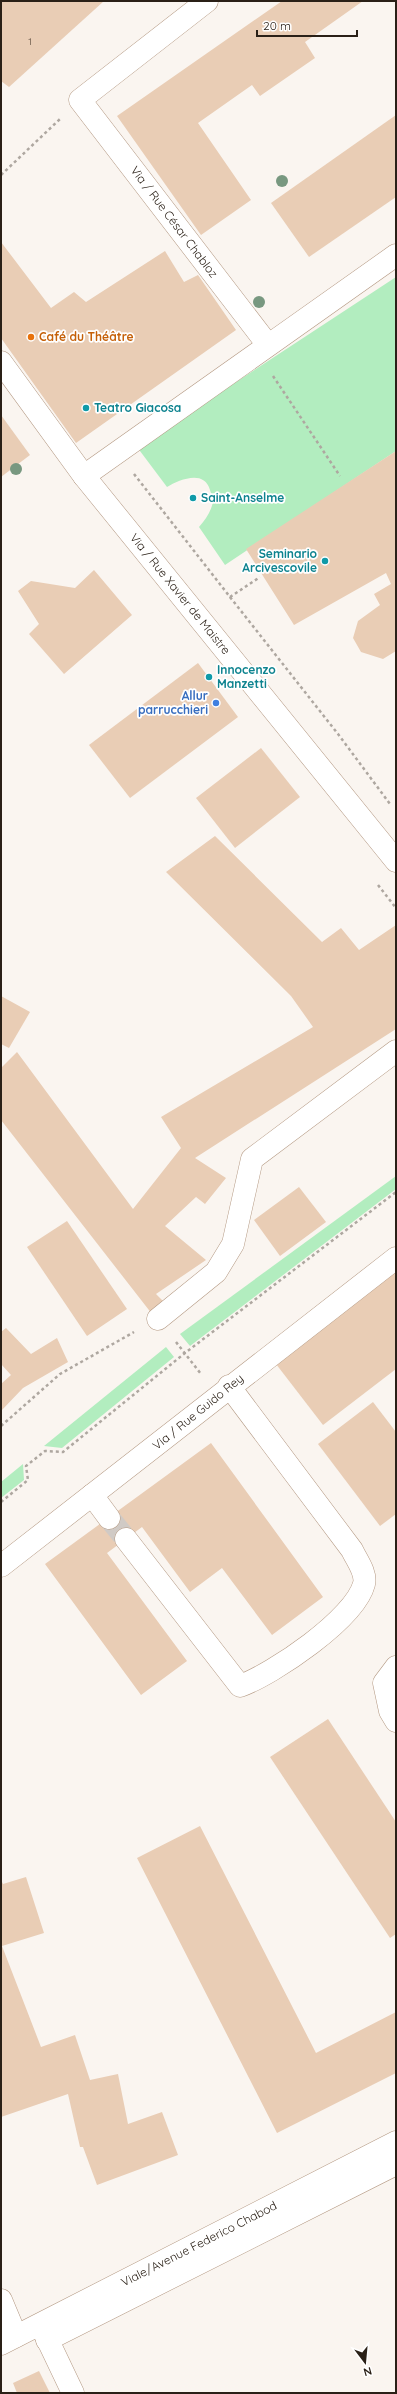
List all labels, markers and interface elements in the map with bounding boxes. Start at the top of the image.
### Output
scale bar [257,12,357,38]
text: 20 m [263,18,291,33]
house number: 1 [28,35,32,48]
street label: Via / Rue César Chabloz [128,163,221,281]
place label: Café du Théâtre [39,329,134,344]
marker: Café du Théâtre [26,332,36,342]
place label: Teatro Giacosa [94,400,181,415]
marker: Teatro Giacosa [81,403,91,413]
place label: Saint-Anselme [201,490,284,505]
marker: Saint-Anselme [188,493,198,503]
street label: Via / Rue Xavier de Maistre [127,530,234,657]
place label: Seminario Arcivescovile [242,546,318,575]
marker: Seminario Arcivescovile [320,556,330,566]
place label: Innocenzo Manzetti [217,662,276,691]
marker: Innocenzo Manzetti [204,672,214,682]
place label: Allur parrucchieri [138,688,208,717]
marker: Allur parrucchieri [211,698,221,708]
street label: Via / Rue Guido Rey [149,1370,246,1453]
street label: Viale/Avenue Federico Chabod [118,2198,279,2289]
north arrow [345,2342,385,2382]
text: N [362,2364,374,2379]

